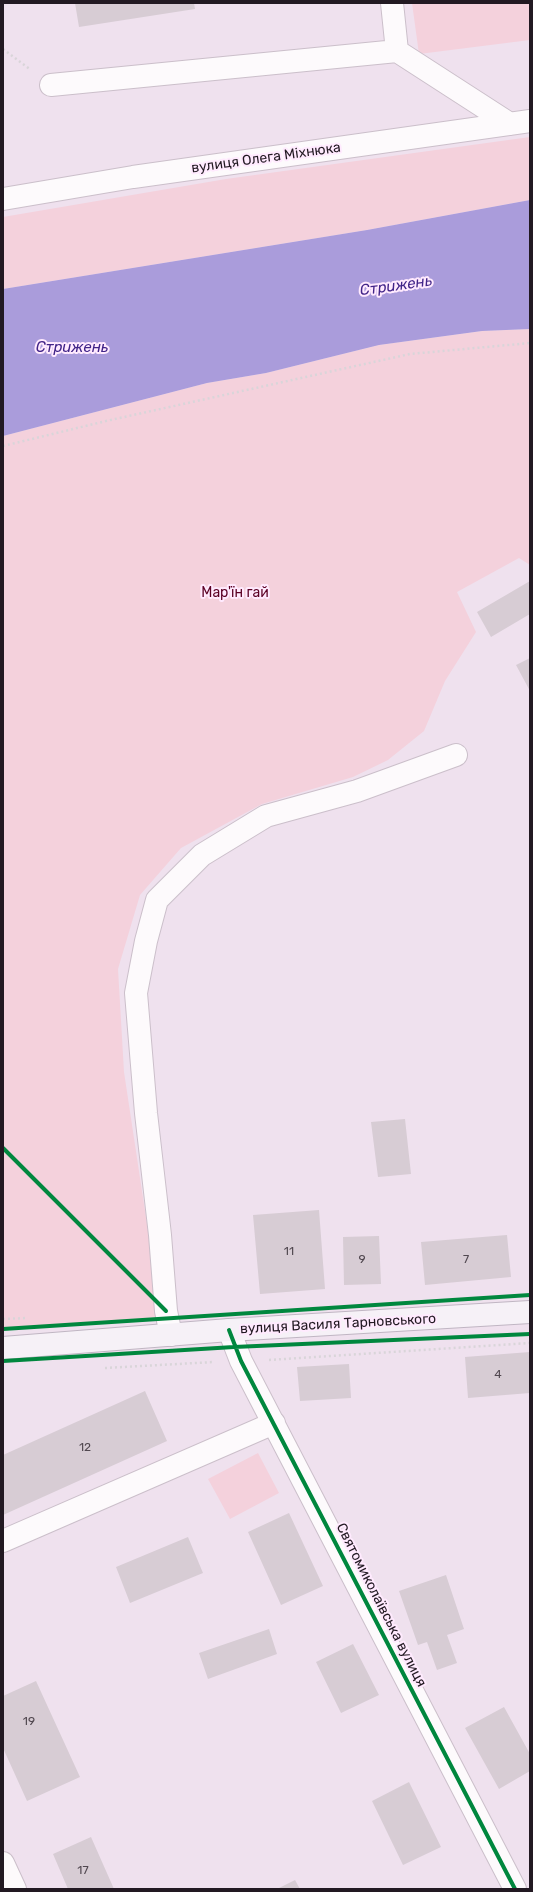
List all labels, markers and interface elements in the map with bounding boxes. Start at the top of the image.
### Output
street label: вулиця Олега Міхнюка [190,139,342,177]
water label: Стрижень [359,272,433,300]
water label: Стрижень [36,339,108,357]
park label: Мар'їн гай [201,585,269,601]
house number: 11 [284,1245,294,1259]
house number: 9 [358,1253,366,1267]
house number: 7 [463,1253,469,1267]
street label: вулиця Василя Тарновського [239,1310,437,1338]
house number: 4 [494,1368,502,1382]
house number: 12 [79,1441,91,1455]
street label: Святомиколаївська вулиця [332,1520,430,1690]
house number: 19 [23,1715,35,1729]
house number: 17 [77,1864,89,1878]

